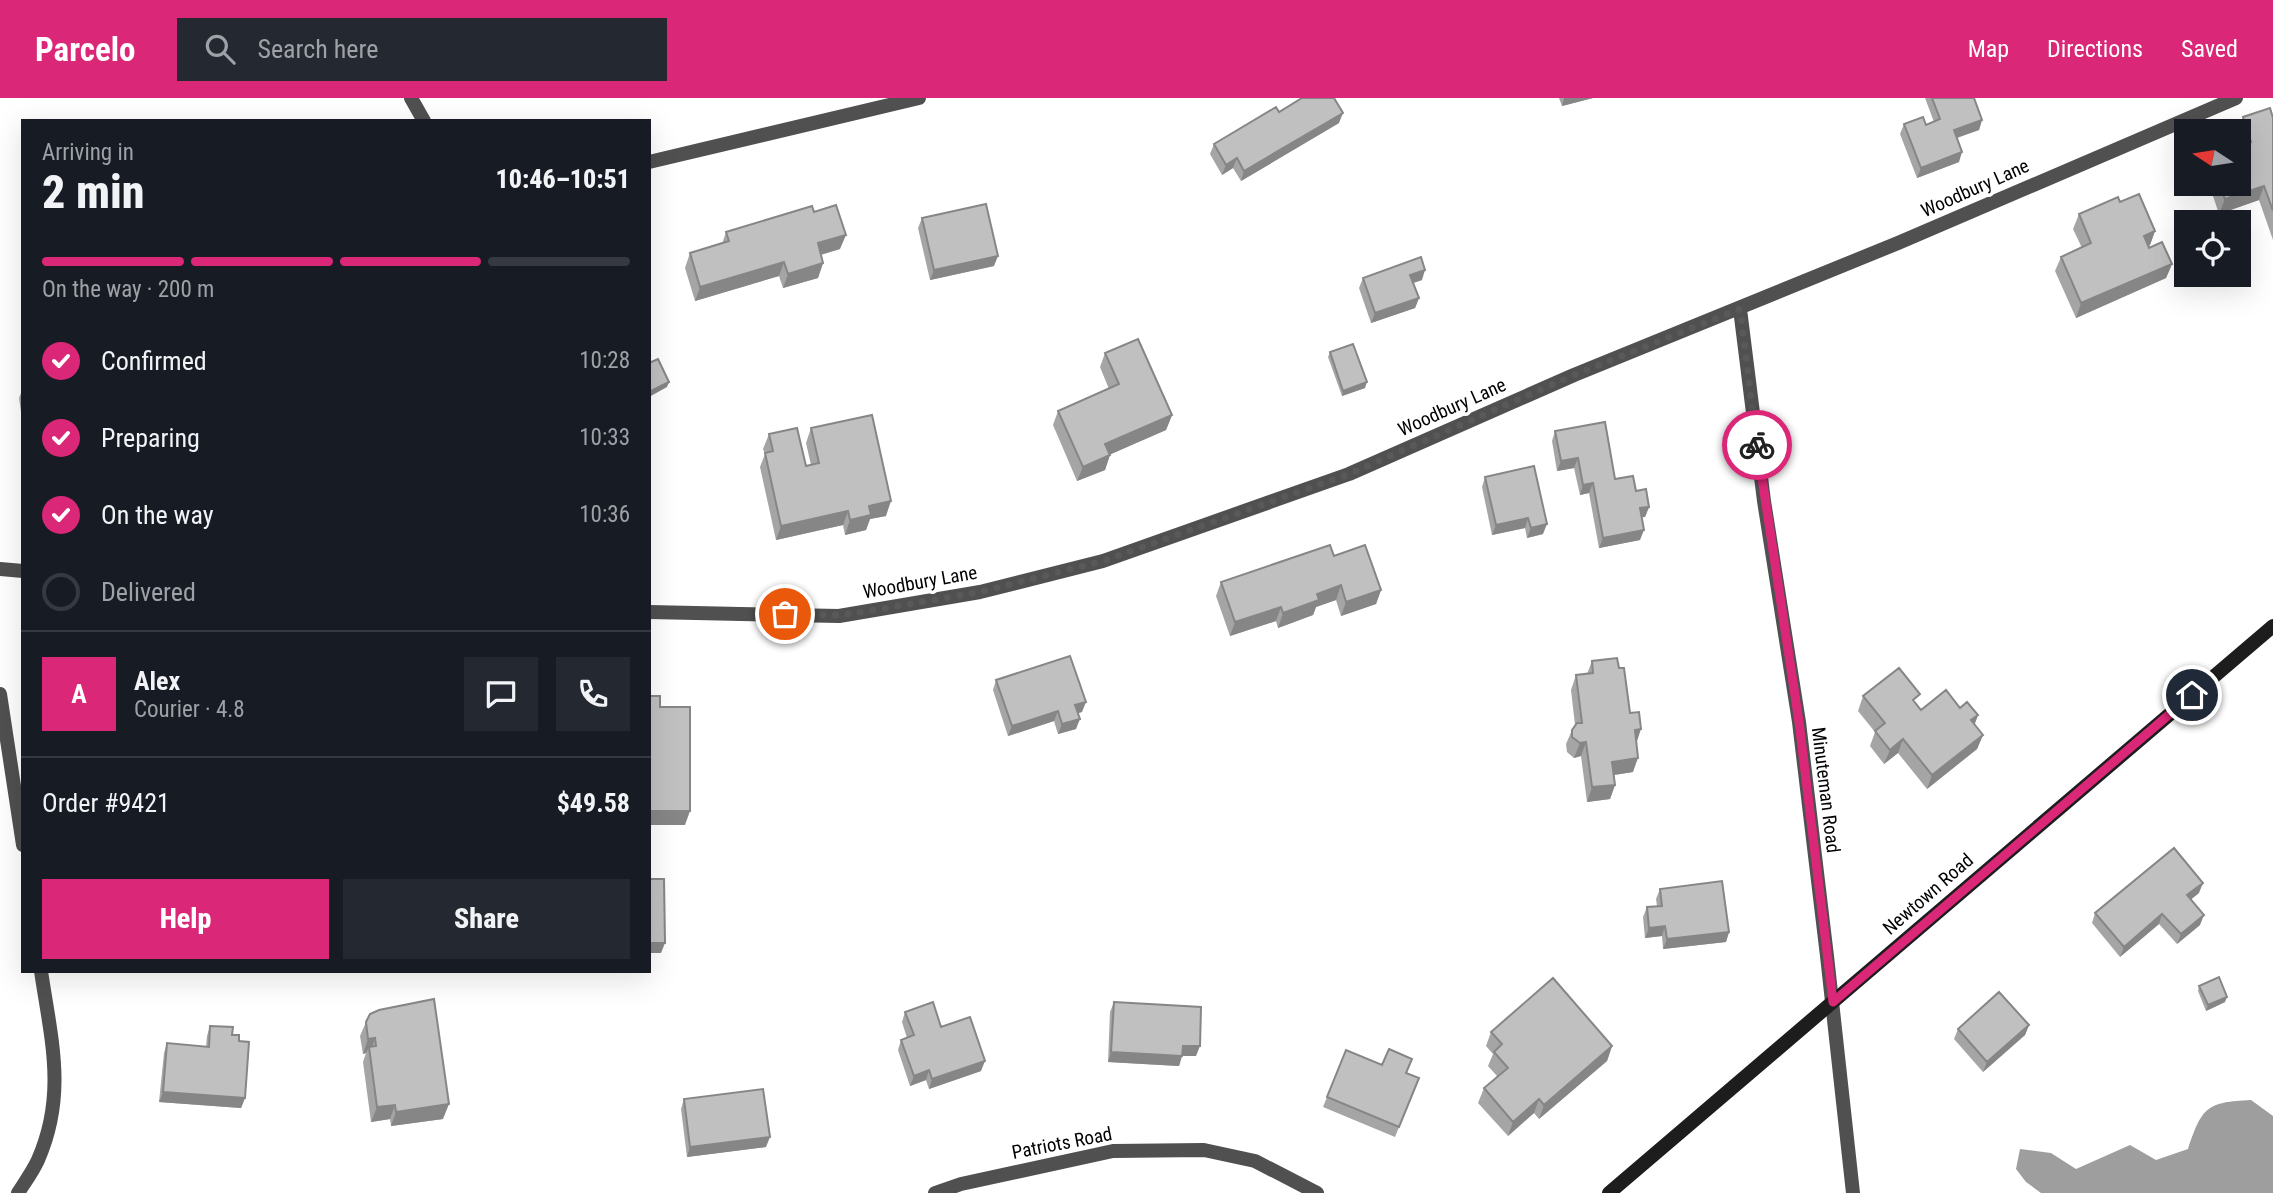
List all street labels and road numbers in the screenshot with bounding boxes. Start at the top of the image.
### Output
street label: Woodbury Lane [1917,154,2033,222]
street label: Woodbury Lane [1394,373,1510,441]
street label: Woodbury Lane [861,561,979,603]
street label: Minuteman Road [1807,726,1845,854]
street label: Newtown Road [1878,849,1978,939]
street label: Patriots Road [1010,1122,1114,1164]

